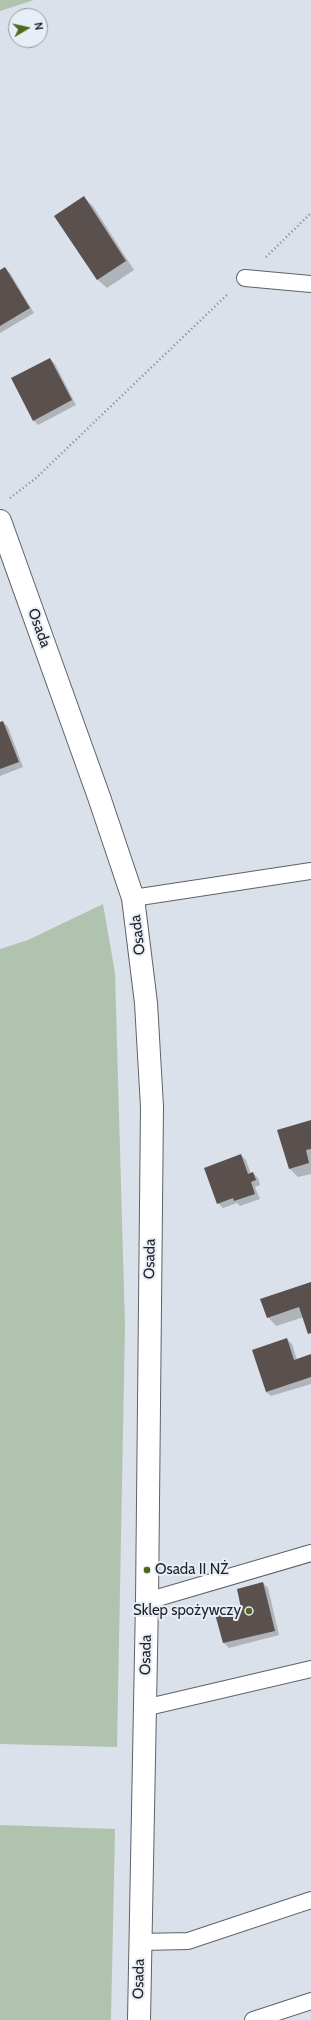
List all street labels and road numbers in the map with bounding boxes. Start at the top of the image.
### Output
street label: Osada [24,606,54,650]
street label: Osada [127,914,149,956]
street label: Osada [141,1239,159,1279]
street label: Osada [137,1635,155,1675]
street label: Osada [130,1959,148,1999]

